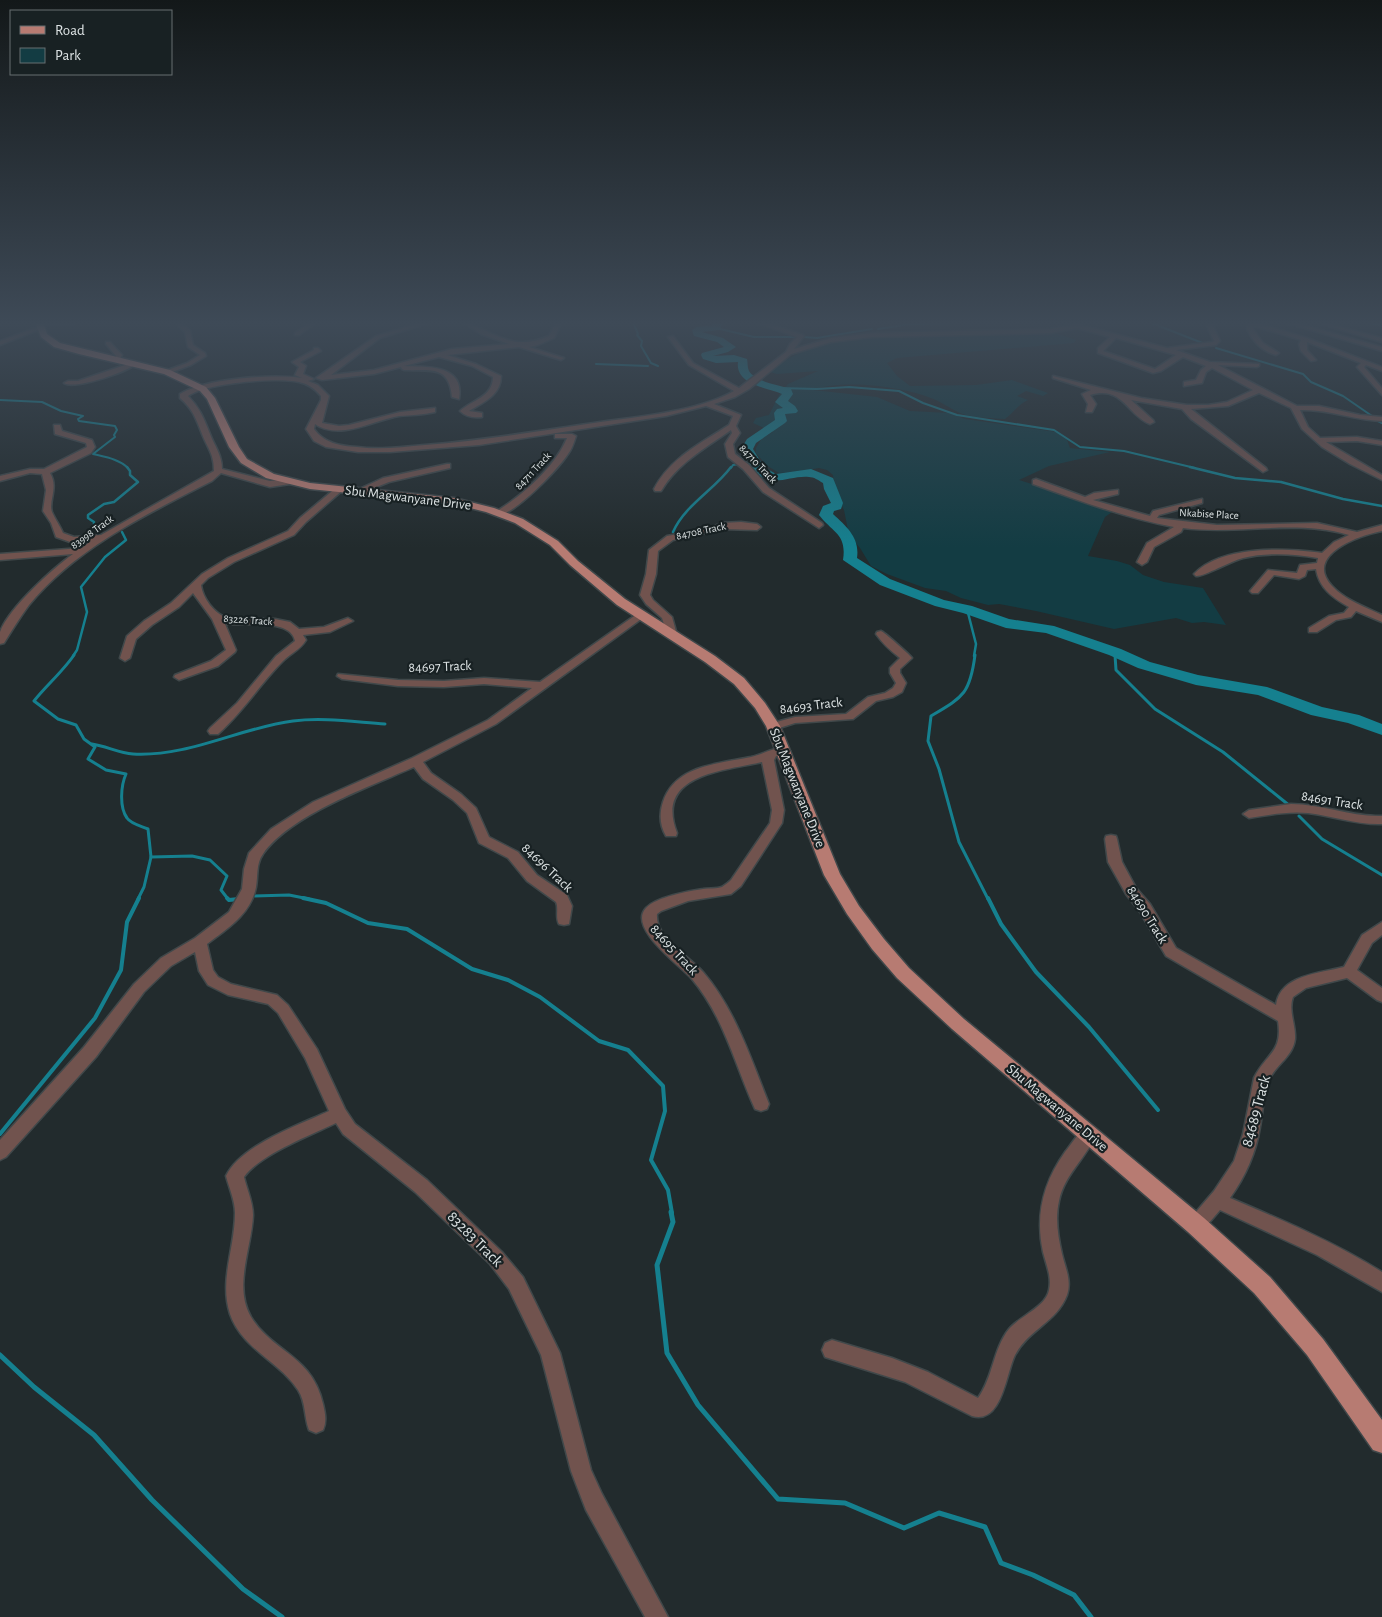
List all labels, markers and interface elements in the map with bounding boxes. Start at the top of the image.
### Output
legend [10,10,172,75]
text: Road [55,23,85,38]
text: Park [55,48,81,63]
street label: 84710 Track [737,443,779,485]
street label: 84711 Track [513,450,553,492]
street label: Sbu Magwanyane Drive [344,483,472,513]
street label: Nkabise Place [1179,507,1239,521]
street label: 83998 Track [69,513,115,551]
street label: 84708 Track [675,520,727,542]
street label: 83226 Track [223,613,273,627]
street label: 84697 Track [408,659,472,675]
street label: 84693 Track [779,695,844,717]
street label: Sbu Magwanyane Drive [767,727,827,849]
street label: 84691 Track [1300,789,1364,813]
street label: 84696 Track [519,841,576,895]
street label: 84690 Track [1124,884,1170,947]
street label: 84695 Track [647,922,701,978]
street label: Sbu Magwanyane Drive [1004,1062,1110,1154]
street label: 84689 Track [1239,1073,1273,1148]
street label: 83283 Track [444,1208,506,1270]

